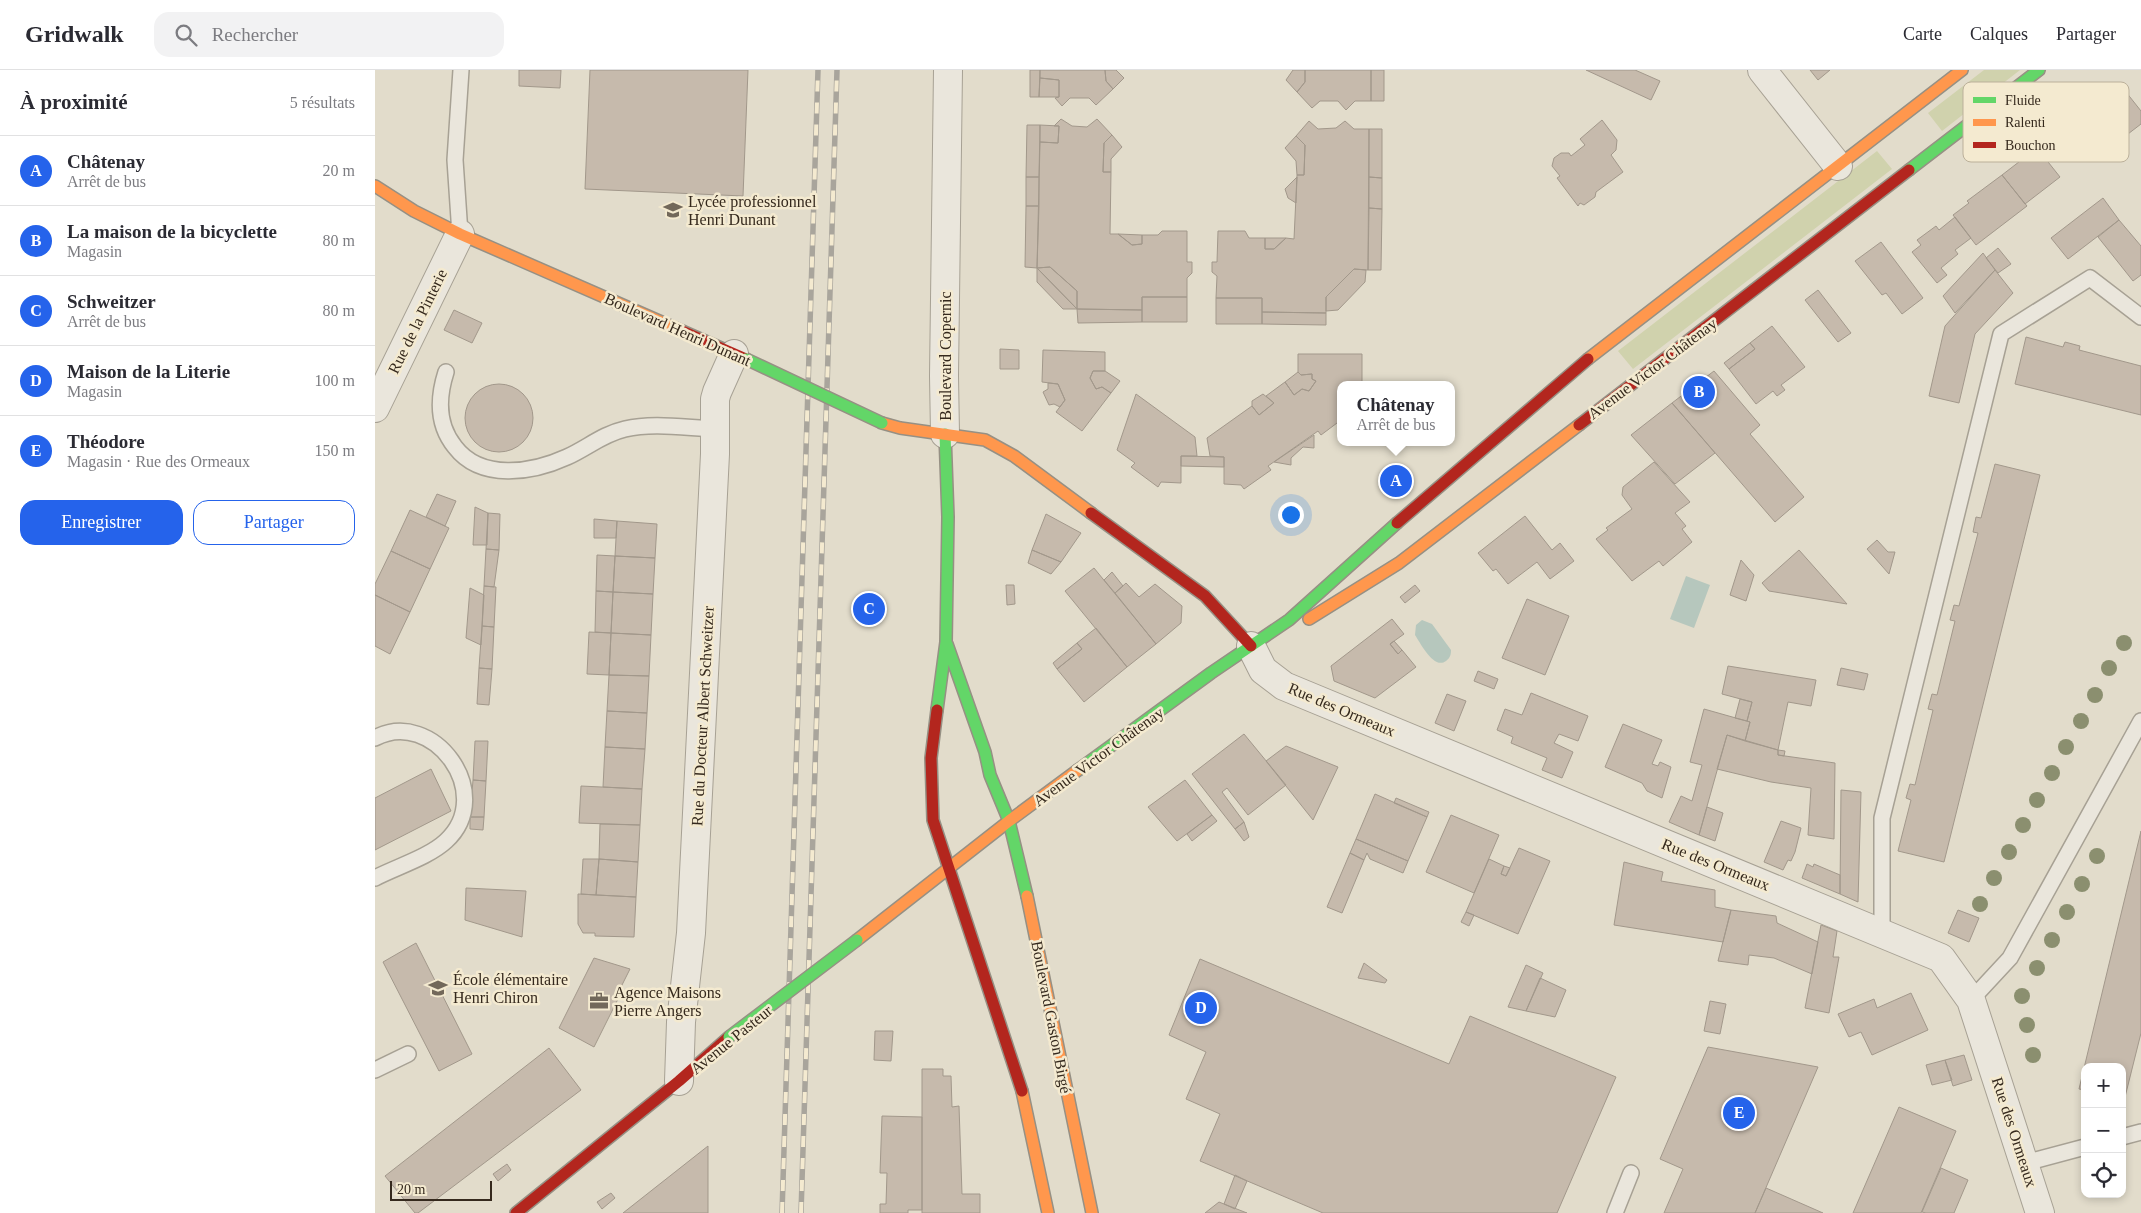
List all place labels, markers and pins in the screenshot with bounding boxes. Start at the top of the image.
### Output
place label: Lycée professionnel Henri Dunant [688,193,817,228]
school or university icon: Lycée professionnel Henri Dunant [662,199,684,221]
pin: B [1683,373,1715,411]
pin: A [1380,462,1412,500]
pin: C [853,590,885,628]
place label: École élémentaire Henri Chiron [453,970,568,1006]
school or university icon: École élémentaire Henri Chiron [427,977,449,999]
place label: Agence Maisons Pierre Angers [614,984,721,1020]
pin: D [1185,989,1217,1027]
office icon: Agence Maisons Pierre Angers [588,990,610,1012]
pin: E [1723,1094,1755,1132]

